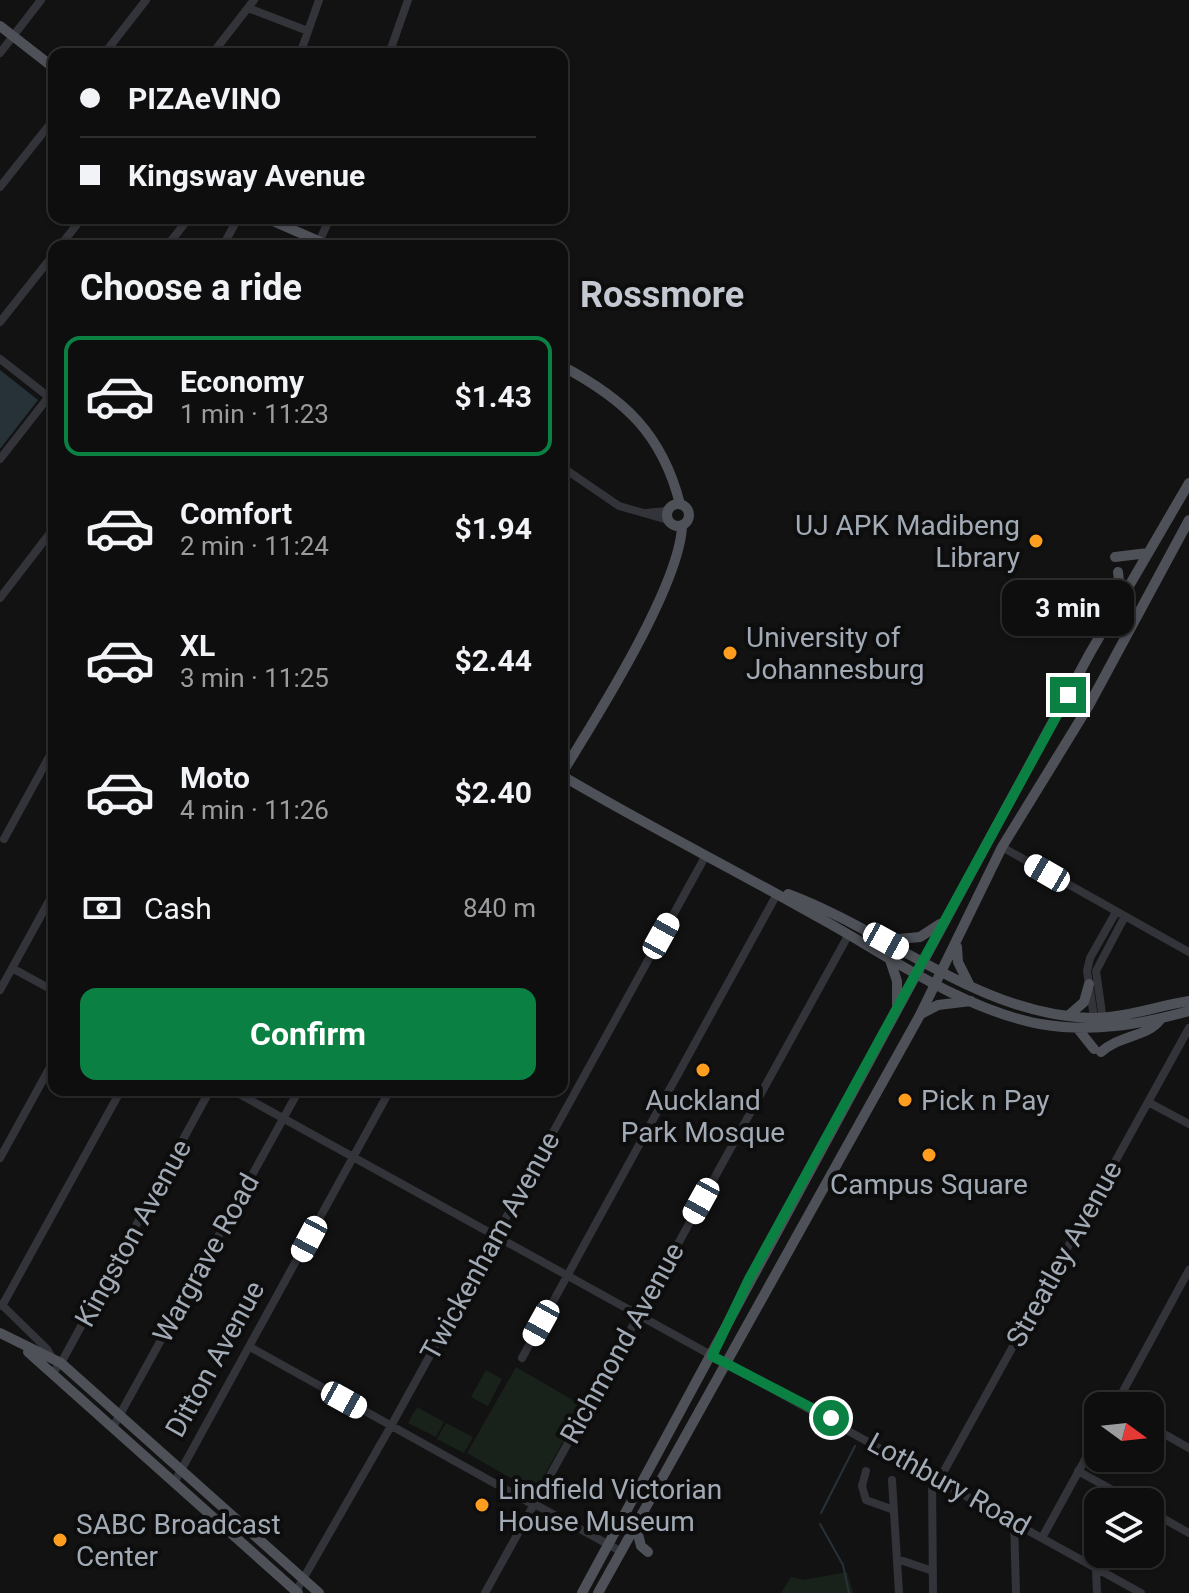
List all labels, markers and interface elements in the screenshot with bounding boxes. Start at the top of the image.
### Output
text: PIZAeVINO [128,81,281,116]
text: Kingsway Avenue [128,158,365,193]
text: Choose a ride [80,267,302,309]
district label: Rossmore [580,274,744,316]
icon: car [84,360,156,432]
text: Economy [180,364,304,399]
text: $1.43 [454,379,532,414]
text: 1 min · 11:23 [180,399,329,429]
icon: car [84,492,156,564]
text: Comfort [180,496,292,531]
place label: UJ APK Madibeng Library [795,509,1020,574]
text: $1.94 [454,511,532,546]
text: 2 min · 11:24 [180,531,329,561]
marker: UJ APK Madibeng Library [1027,532,1045,550]
callout: 3 min [1002,579,1134,635]
text: 3 min [1035,593,1101,623]
place label: University of Johannesburg [746,621,924,686]
icon: car [84,624,156,696]
text: XL [180,628,215,663]
text: $2.44 [454,643,532,678]
marker: University of Johannesburg [721,644,739,662]
text: 3 min · 11:25 [180,663,329,693]
route end [1050,677,1086,713]
icon: car [84,756,156,828]
text: Moto [180,760,250,795]
text: $2.40 [454,775,532,810]
text: 4 min · 11:26 [180,795,329,825]
car [1020,851,1074,895]
icon: cash [80,886,124,930]
text: Cash [144,891,212,926]
text: 840 m [463,893,536,923]
car [639,909,683,963]
car [859,919,913,963]
button: Confirm [80,988,536,1080]
marker: Auckland Park Mosque [694,1061,712,1079]
place label: Auckland Park Mosque [621,1084,785,1149]
place label: Pick n Pay [921,1084,1049,1117]
marker: Pick n Pay [896,1091,914,1109]
street label: Twickenham Avenue [413,1126,567,1366]
street label: Kingston Avenue [68,1134,198,1332]
marker: Campus Square [920,1146,938,1164]
street label: Streatley Avenue [999,1155,1129,1353]
street label: Wargrave Road [146,1168,266,1348]
place label: Campus Square [830,1168,1028,1201]
car [679,1174,723,1228]
car [287,1212,331,1266]
street label: Richmond Avenue [553,1237,691,1449]
street label: Ditton Avenue [159,1275,271,1443]
car [519,1296,563,1350]
car [317,1378,371,1422]
north arrow [1084,1392,1164,1472]
map controls [1084,1392,1164,1568]
route start [813,1400,849,1436]
street label: Lothbury Road [862,1426,1036,1542]
place label: Lindfield Victorian House Museum [498,1473,722,1538]
button: layers [1084,1488,1164,1568]
marker: Lindfield Victorian House Museum [473,1496,491,1514]
place label: SABC Broadcast Center [76,1508,281,1573]
marker: SABC Broadcast Center [51,1531,69,1549]

